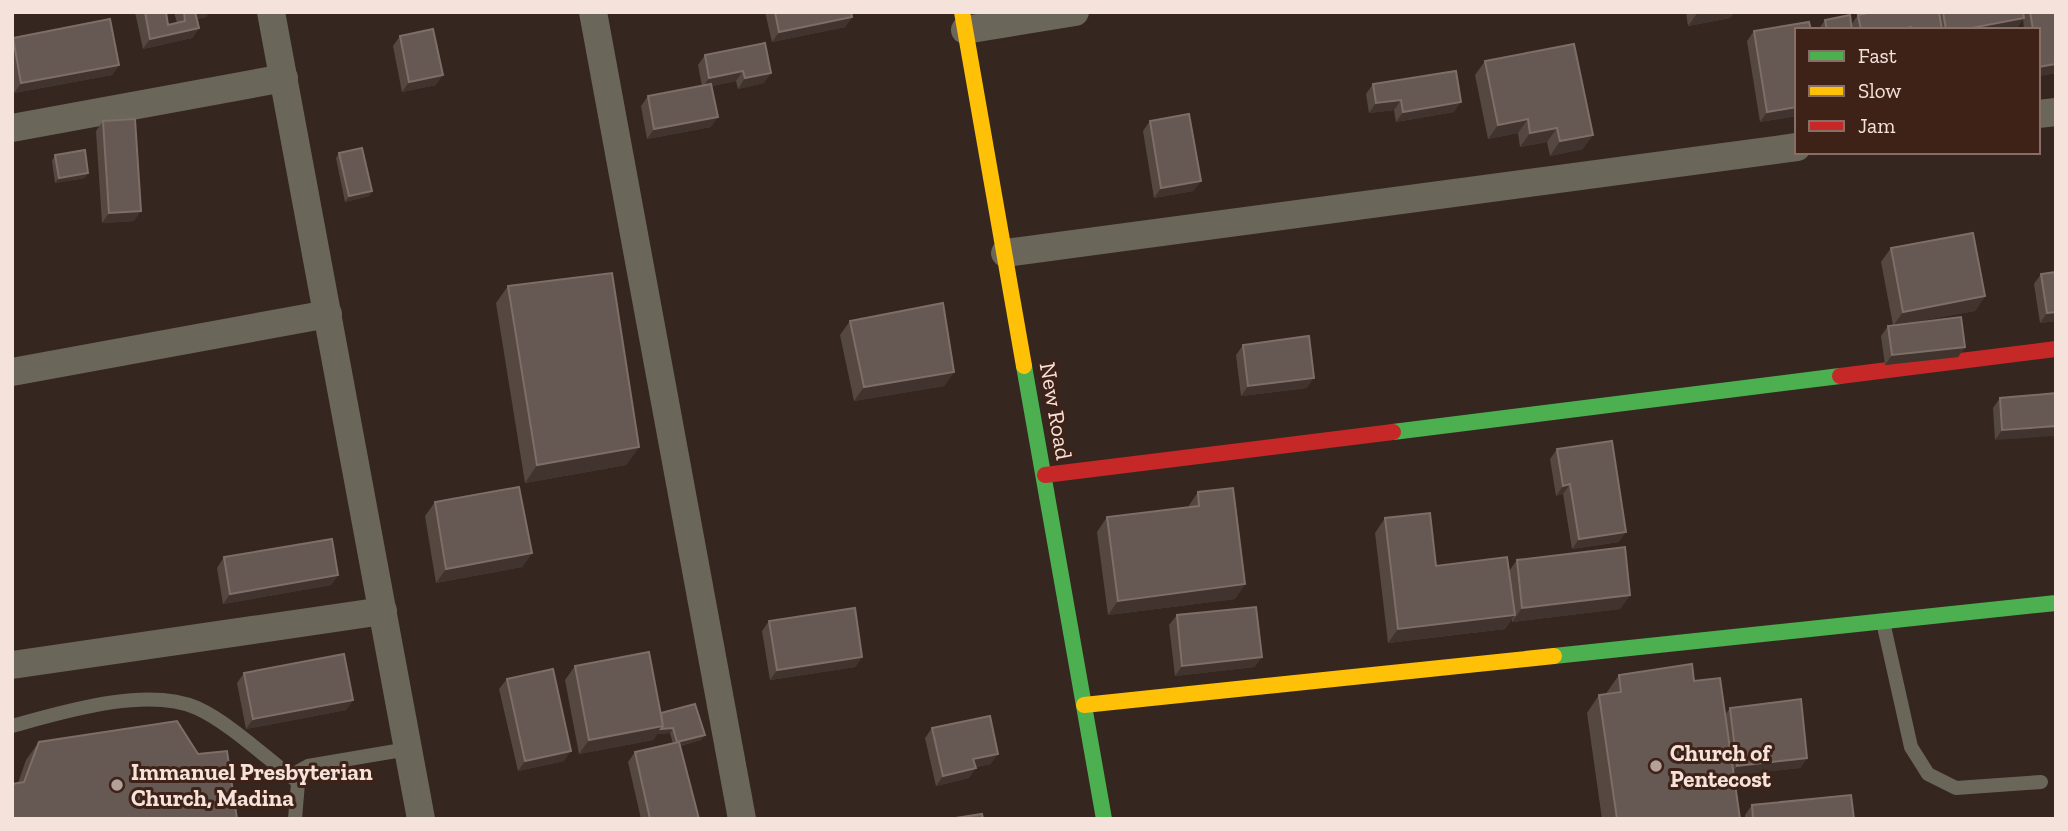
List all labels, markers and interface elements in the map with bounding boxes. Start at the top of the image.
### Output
legend [1795,28,2040,154]
text: Fast [1858,43,1897,68]
text: Slow [1858,78,1901,103]
text: Jam [1858,113,1895,138]
street label: New Road [1034,360,1078,462]
place label: Church of Pentecost [1670,739,1772,793]
place label: Immanuel Presbyterian Church, Madina [131,758,373,812]
marker: Church of Pentecost [1648,758,1664,774]
marker: Immanuel Presbyterian Church, Madina [109,777,125,793]

